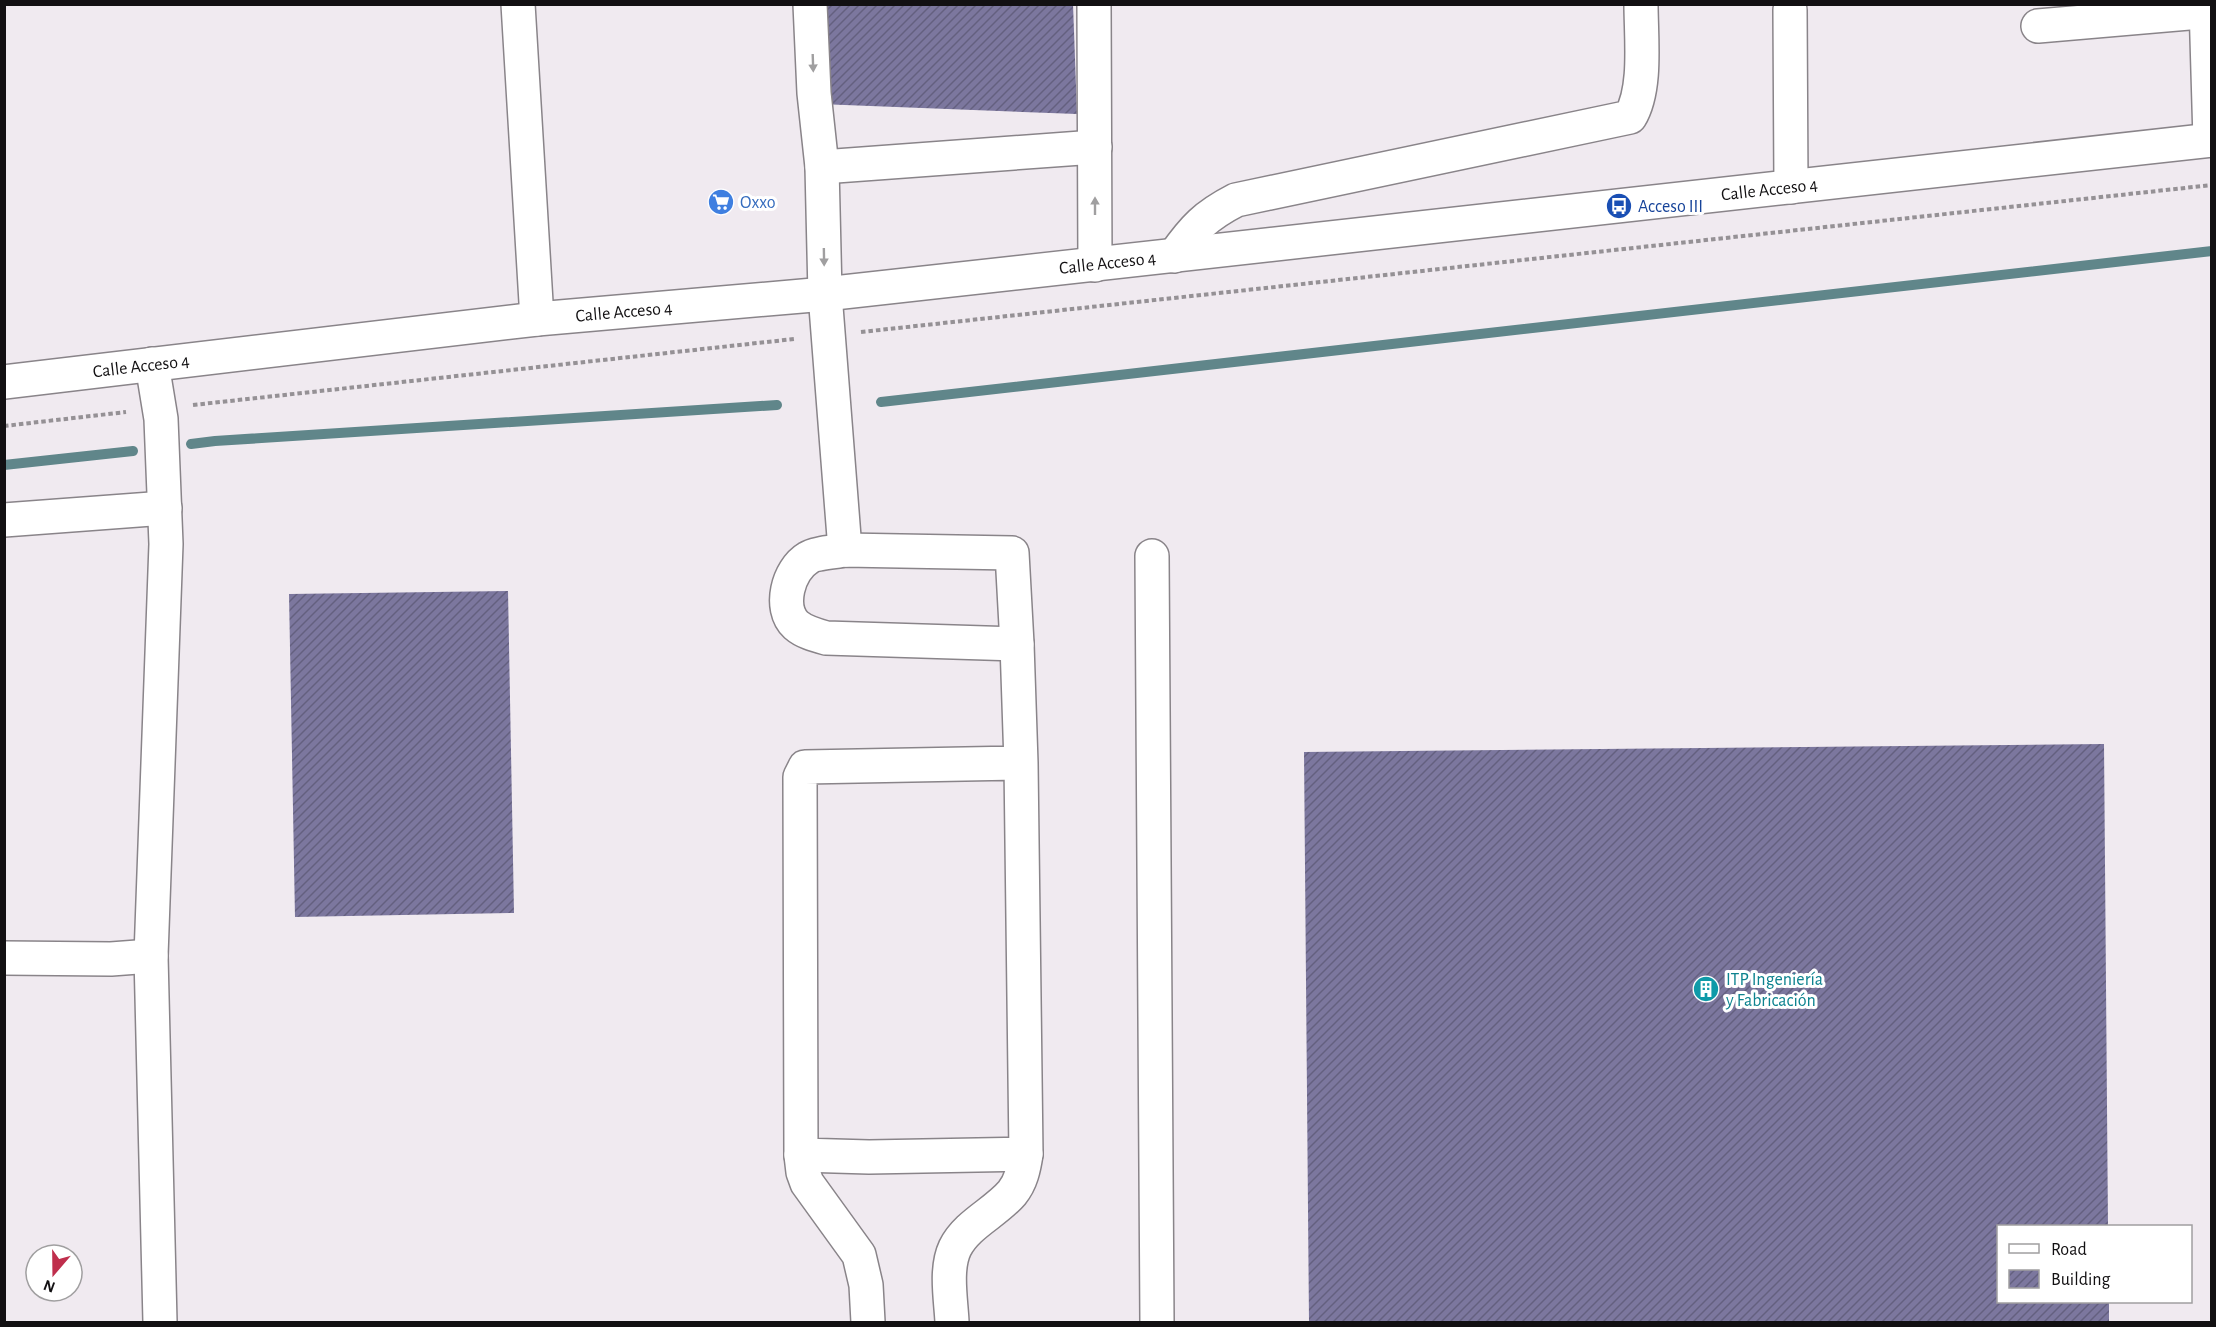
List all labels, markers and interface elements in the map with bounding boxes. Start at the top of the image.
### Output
one-way arrow [808,53,817,72]
street label: Calle Acceso 4 [1720,176,1819,204]
supermarket icon: Oxxo [706,187,736,217]
bus stop icon: Acceso III [1604,191,1634,221]
place label: Oxxo [740,194,776,212]
one-way arrow [1090,197,1100,216]
place label: Acceso III [1638,198,1703,216]
one-way arrow [819,248,829,267]
street label: Calle Acceso 4 [1058,249,1157,278]
street label: Calle Acceso 4 [575,299,674,326]
street label: Calle Acceso 4 [92,352,191,381]
place label: ITP Ingeniería y Fabricación [1725,971,1823,1010]
building icon: ITP Ingeniería y Fabricación [1691,974,1721,1004]
legend [1997,1225,2192,1303]
text: Road [2051,1241,2087,1259]
north arrow [24,1243,84,1303]
text: Building [2051,1271,2111,1289]
text: N [41,1277,57,1296]

